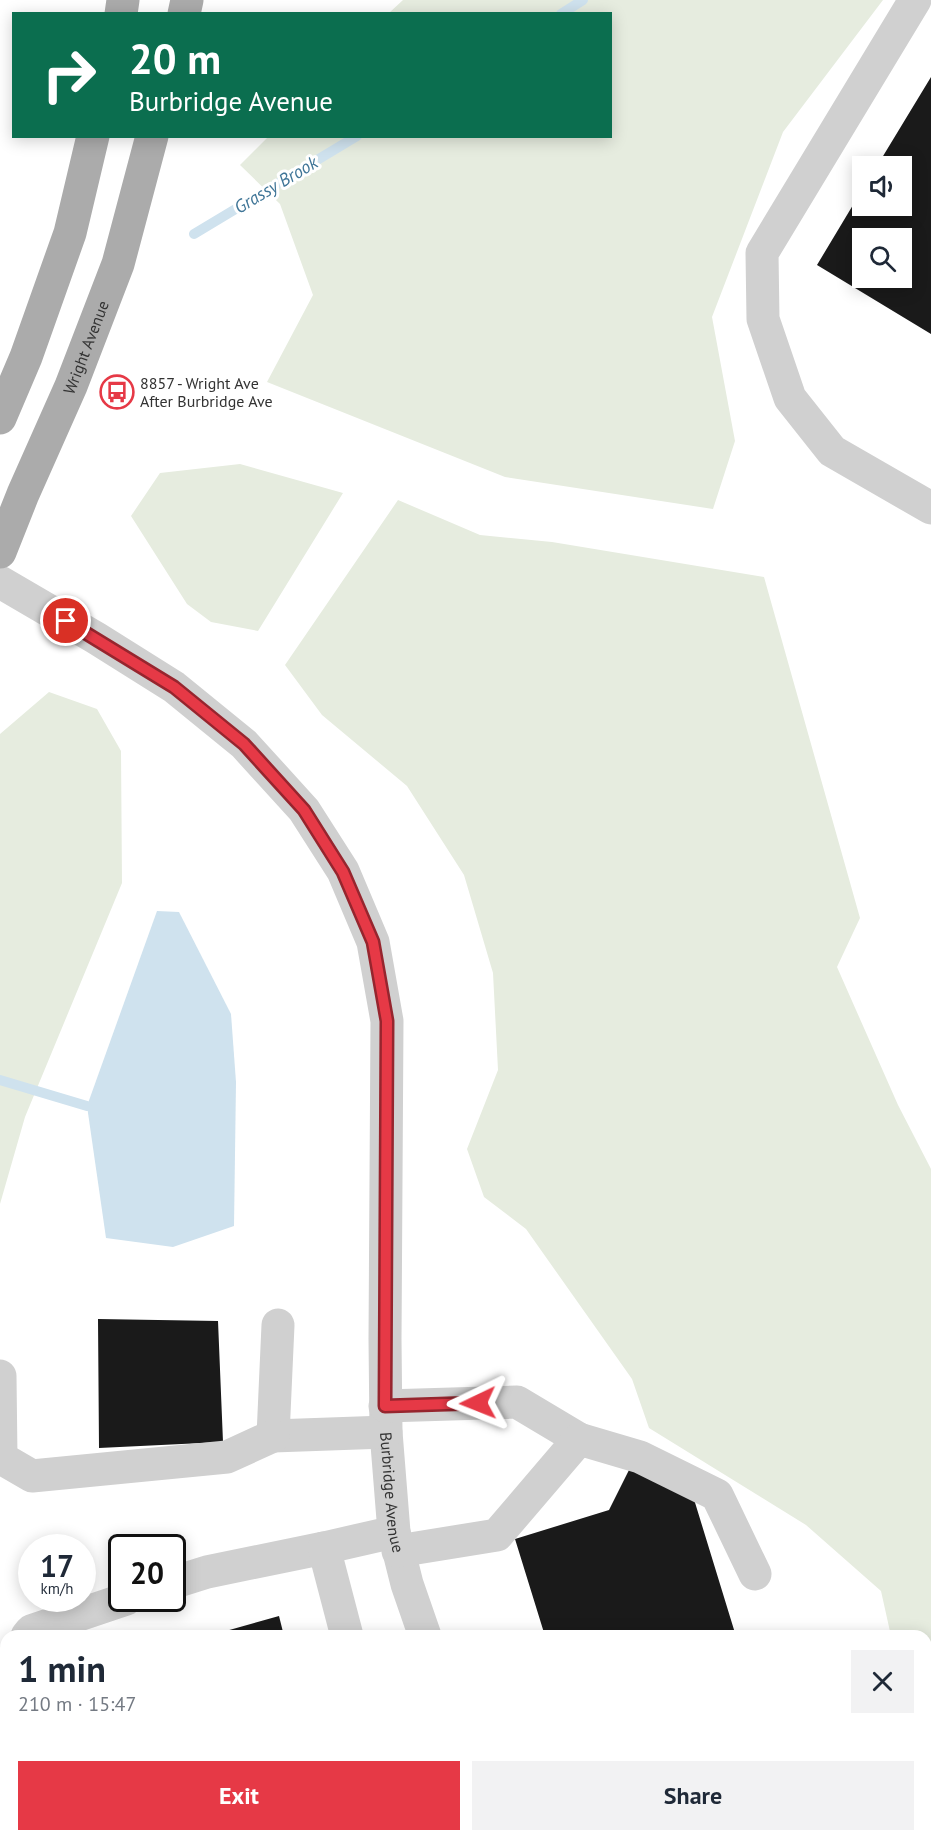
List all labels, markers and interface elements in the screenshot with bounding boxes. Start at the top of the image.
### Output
text: 20 m [129,31,221,86]
icon: right [30,36,108,114]
text: Burbridge Avenue [129,84,333,118]
water label: Grassy Brook [230,150,323,219]
map controls [852,156,912,288]
button: sound [852,156,912,216]
button: search [852,228,912,288]
street label: Wright Avenue [59,298,113,397]
place label: 8857 - Wright Ave After Burbridge Ave [140,373,273,411]
bus stop icon: 8857 - Wright Ave After Burbridge Ave [99,374,135,410]
pin [40,595,91,646]
icon: arrive [49,604,82,637]
position arrow [446,1371,510,1435]
street label: Burbridge Avenue [376,1431,409,1555]
speed limit sign: 20 [108,1534,186,1612]
text: 17 [40,1546,74,1585]
text: km/h [41,1579,73,1598]
text: 1 min [18,1645,106,1692]
button: close [851,1650,914,1713]
text: 210 m · 15:47 [18,1691,136,1717]
button: Exit [18,1761,460,1830]
button: Share [472,1761,914,1830]

